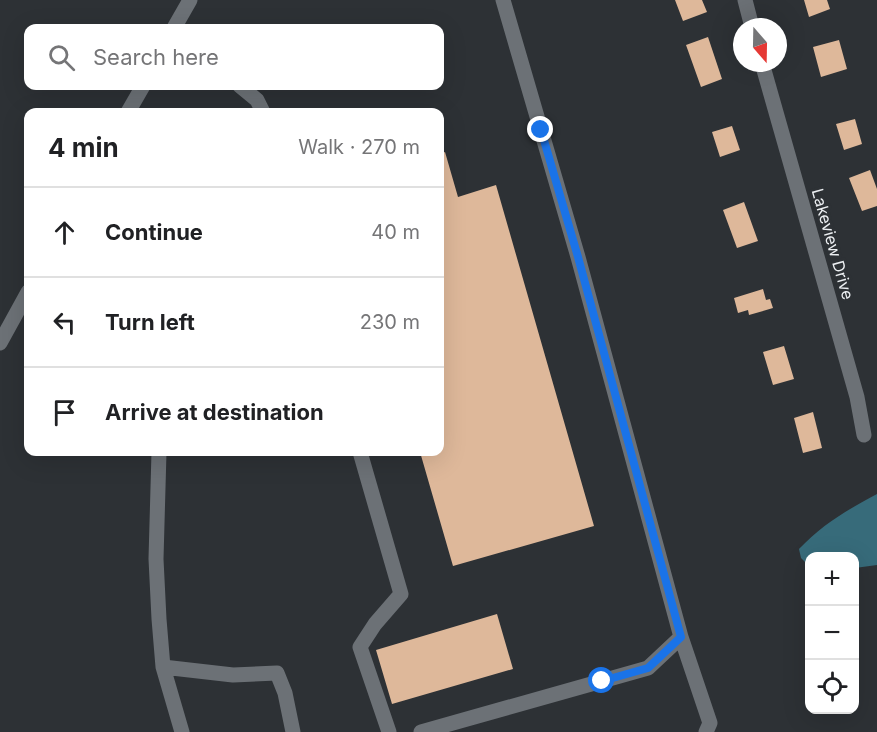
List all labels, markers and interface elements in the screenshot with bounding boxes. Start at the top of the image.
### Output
north arrow [733,18,787,72]
search box [24,24,444,90]
icon: search [45,41,78,74]
text: Search here [93,44,219,70]
route end [527,116,553,142]
text: 4 min [48,132,119,163]
text: Walk · 270 m [298,135,420,159]
street label: Lakeview Drive [808,186,858,302]
icon: ahead [48,216,81,249]
text: Continue [105,219,203,245]
text: 40 m [371,220,420,244]
icon: left [48,306,81,339]
text: Turn left [105,309,195,335]
text: 230 m [360,310,420,334]
icon: arrive [48,396,81,429]
text: Arrive at destination [105,399,324,425]
map controls [805,552,859,714]
button: + [805,552,859,606]
button: − [805,606,859,660]
button: locate [805,660,859,714]
route start [588,667,614,693]

